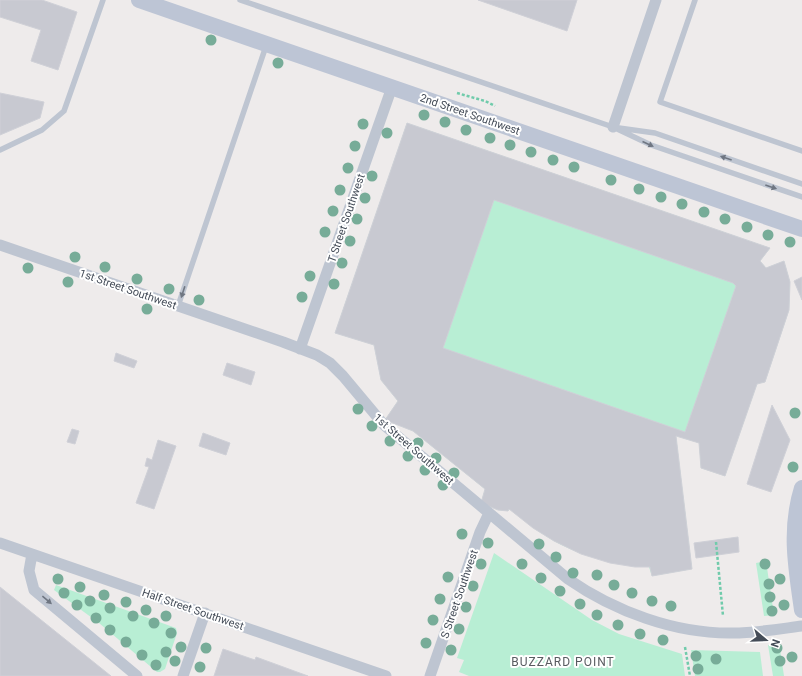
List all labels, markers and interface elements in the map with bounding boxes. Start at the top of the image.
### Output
street label: 2nd Street Southwest [418,91,522,138]
one-way arrow [643,141,654,147]
one-way arrow [719,154,731,160]
street label: T Street Southwest [325,172,368,264]
one-way arrow [765,185,777,191]
street label: 1st Street Southwest [78,267,178,312]
one-way arrow [179,286,185,298]
street label: 1st Street Southwest [371,411,457,488]
street label: S Street Southwest [438,548,481,640]
street label: Half Street Southwest [140,586,246,633]
one-way arrow [42,596,52,605]
north arrow [746,620,786,660]
text: N [767,637,782,649]
district label: BUZZARD POINT [511,655,615,669]

